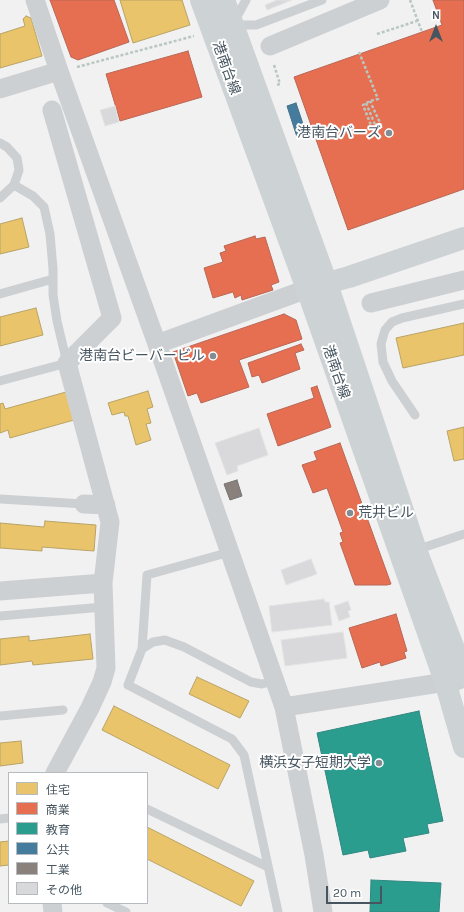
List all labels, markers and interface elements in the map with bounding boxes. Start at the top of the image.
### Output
north arrow [416,8,456,48]
text: N [432,9,440,22]
street label: 港南台線 [209,39,243,97]
place label: 港南台バーズ [297,125,381,141]
marker: 港南台バーズ [384,128,394,138]
street label: 港南台線 [319,343,353,401]
place label: 港南台ビーバービル [79,348,205,364]
marker: 港南台ビーバービル [208,351,218,361]
place label: 荒井ビル [358,505,414,521]
marker: 荒井ビル [345,508,355,518]
place label: 横浜女子短期大学 [259,755,371,771]
marker: 横浜女子短期大学 [374,758,384,768]
legend [8,772,148,904]
text: 住宅 [46,783,70,797]
text: 商業 [46,803,70,817]
text: 教育 [46,823,70,837]
text: 公共 [46,843,70,857]
text: 工業 [46,863,70,877]
scale bar [328,878,384,904]
text: その他 [46,883,82,897]
text: 20 m [333,886,361,900]

